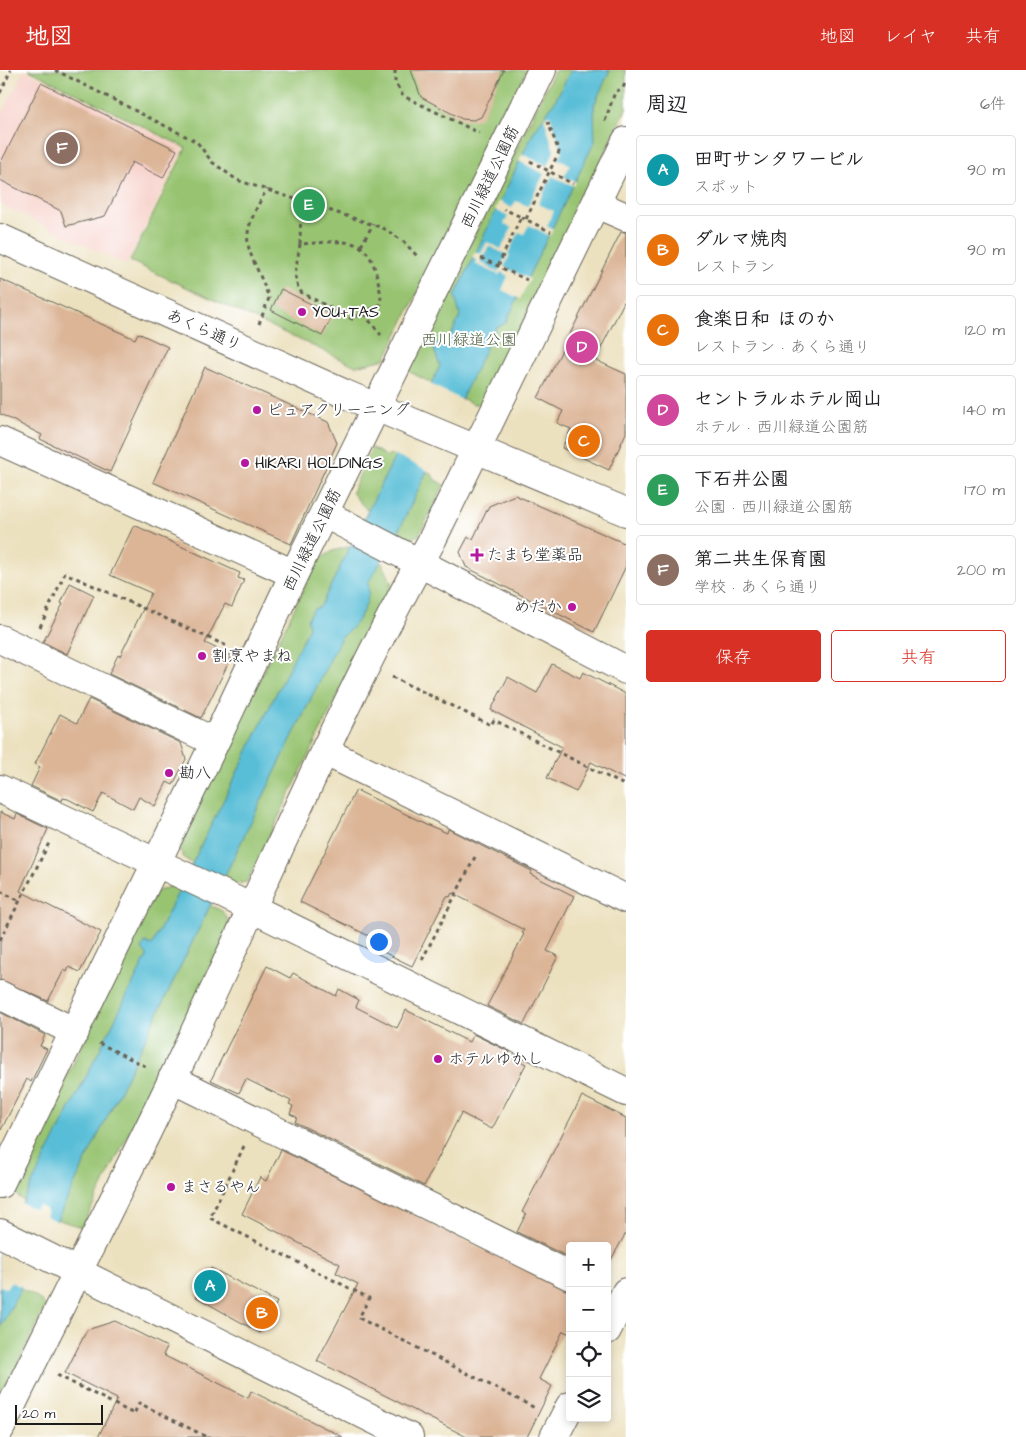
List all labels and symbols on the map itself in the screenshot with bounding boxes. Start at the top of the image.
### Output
street label: 西川緑道公園筋 [456,122,524,232]
pin: F [46,129,78,167]
pin: E [293,186,325,224]
place label: YOU+TAS [312,301,379,323]
street label: あくら通り [163,304,245,356]
marker: YOU+TAS [296,306,308,318]
pin: D [566,328,598,366]
park label: 西川緑道公園 [421,329,517,351]
place label: ピュアクリーニング [267,399,410,421]
marker: ピュアクリーニング [251,404,263,416]
pin: C [568,422,600,460]
place label: HIKARI HOLDINGS [255,452,383,474]
marker: HIKARI HOLDINGS [239,457,251,469]
street label: 西川緑道公園筋 [278,485,346,595]
place label: たまち堂薬品 [487,544,583,566]
marker: たまち堂薬品 [471,549,483,561]
place label: めだか [514,596,562,618]
marker: めだか [566,601,578,613]
place label: 割烹やまね [212,645,292,667]
marker: 割烹やまね [196,650,208,662]
place label: 勘八 [179,762,211,784]
marker: 勘八 [163,767,175,779]
your location [366,929,392,955]
place label: ホテルゆかし [448,1048,543,1070]
marker: ホテルゆかし [432,1053,444,1065]
place label: まさるやん [181,1176,261,1198]
marker: まさるやん [165,1181,177,1193]
pin: A [194,1267,226,1305]
pin: B [246,1294,278,1332]
scale bar [15,1402,102,1425]

